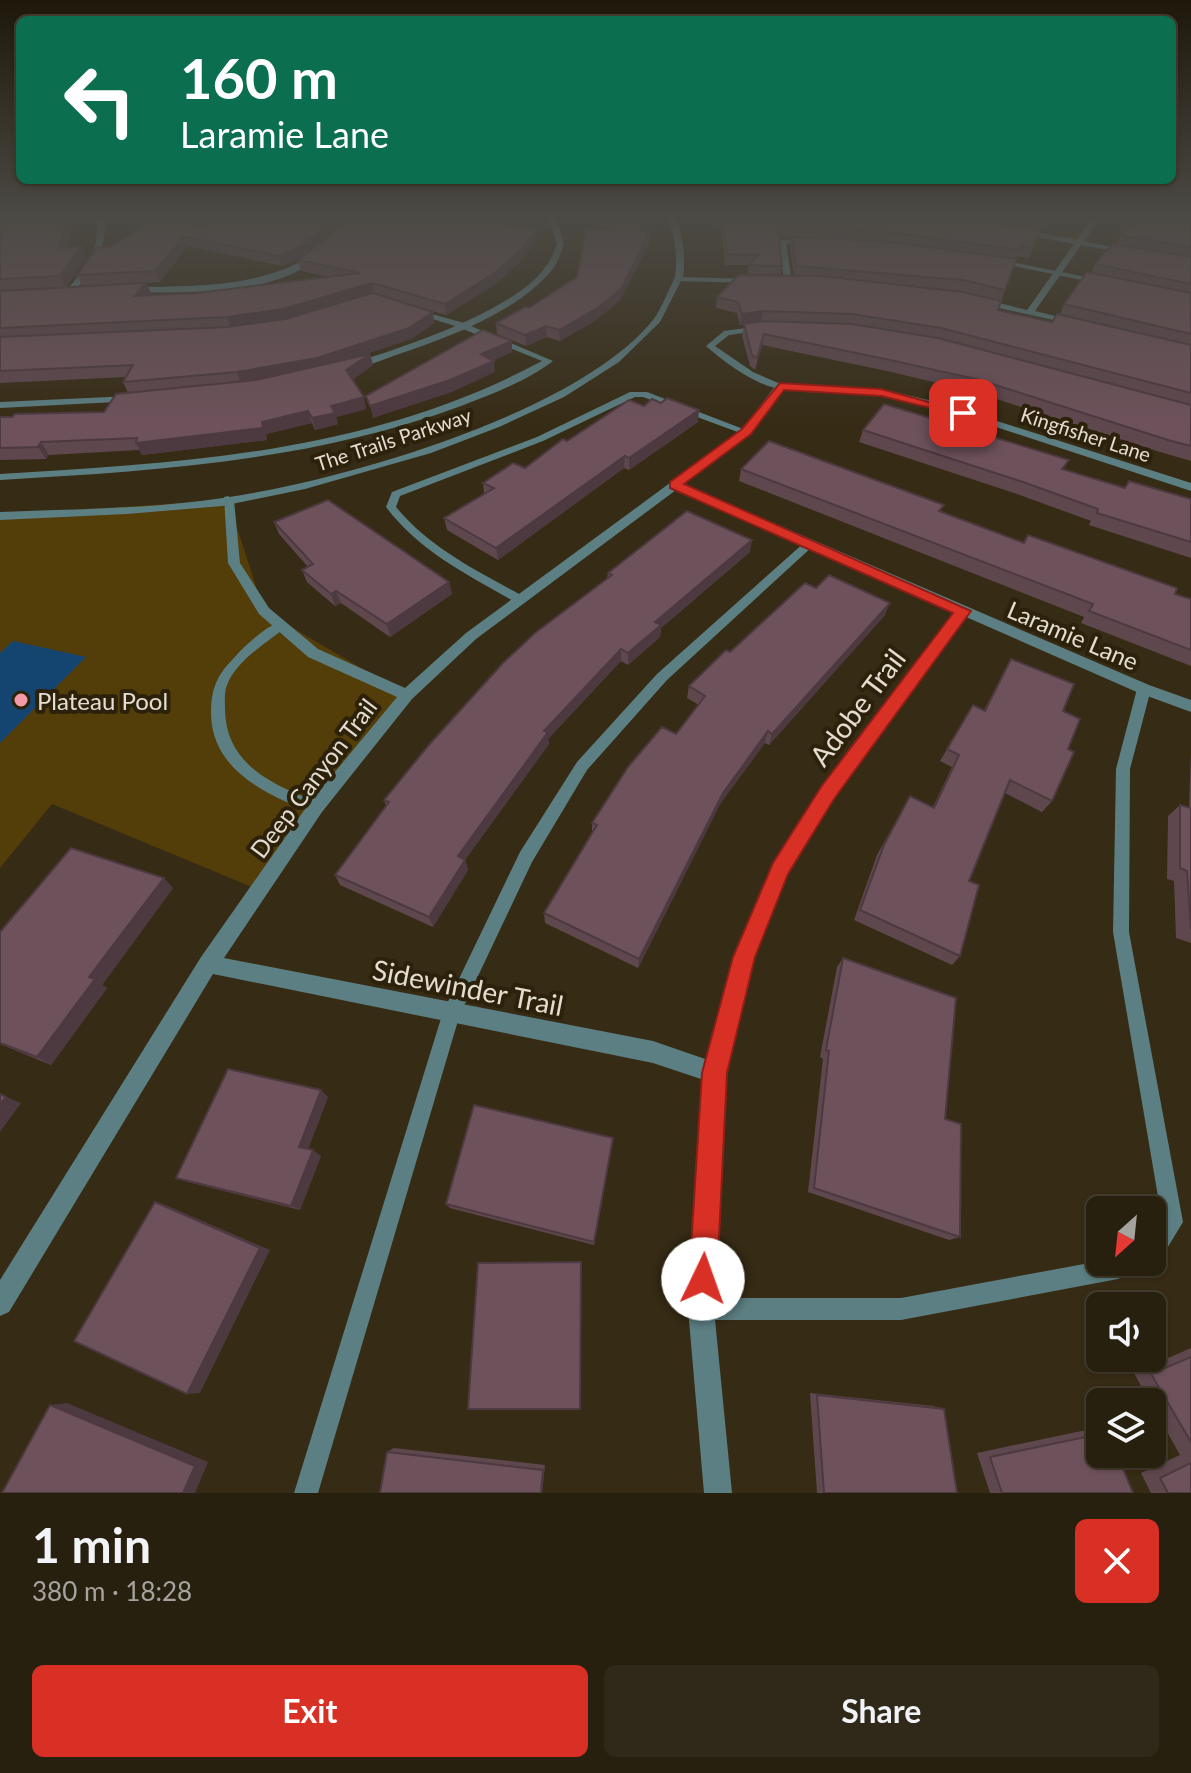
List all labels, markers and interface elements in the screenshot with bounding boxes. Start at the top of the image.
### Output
text: 160 m [180,44,338,111]
icon: left [48,48,152,152]
text: Laramie Lane [180,112,389,156]
pin [929,379,997,447]
icon: arrive [941,391,985,435]
street label: The Trails Parkway [312,402,475,476]
street label: Kingfisher Lane [1018,402,1154,466]
street label: Laramie Lane [1003,594,1143,676]
street label: Adobe Trail [802,642,912,772]
place label: Plateau Pool [37,686,168,715]
marker: Plateau Pool [12,691,30,709]
street label: Deep Canyon Trail [244,693,382,863]
street label: Sidewinder Trail [370,952,566,1022]
north arrow [1086,1196,1166,1276]
map controls [1086,1196,1166,1468]
position arrow [661,1237,745,1321]
button: sound [1086,1292,1166,1372]
button: layers [1086,1388,1166,1468]
text: 1 min [32,1516,151,1573]
button: close [1075,1519,1159,1603]
text: 380 m · 18:28 [32,1575,192,1607]
button: Exit [32,1665,588,1757]
button: Share [604,1665,1159,1757]

